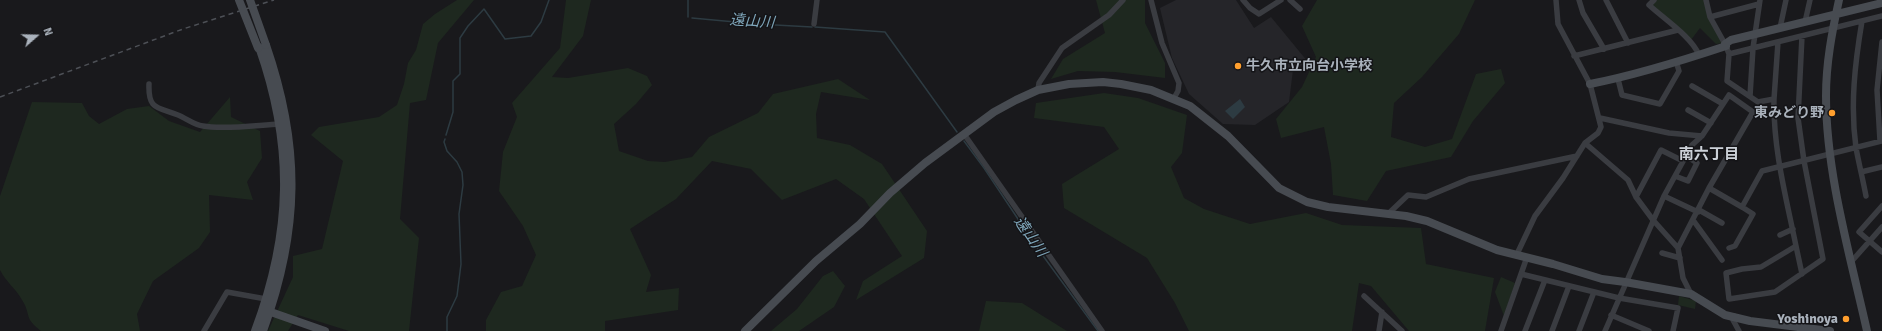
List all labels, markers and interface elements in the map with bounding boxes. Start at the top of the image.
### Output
water label: 遠山川 [729,11,775,33]
north arrow [16,16,56,56]
text: N [40,26,55,38]
place label: 牛久市立向台小学校 [1246,58,1372,74]
marker: 牛久市立向台小学校 [1233,61,1243,71]
place label: 東みどり野 [1754,105,1824,121]
marker: 東みどり野 [1827,108,1837,118]
district label: 南六丁目 [1679,146,1739,164]
water label: 遠山川 [1010,213,1050,261]
place label: Yoshinoya [1777,311,1838,327]
marker: Yoshinoya [1841,314,1851,324]

